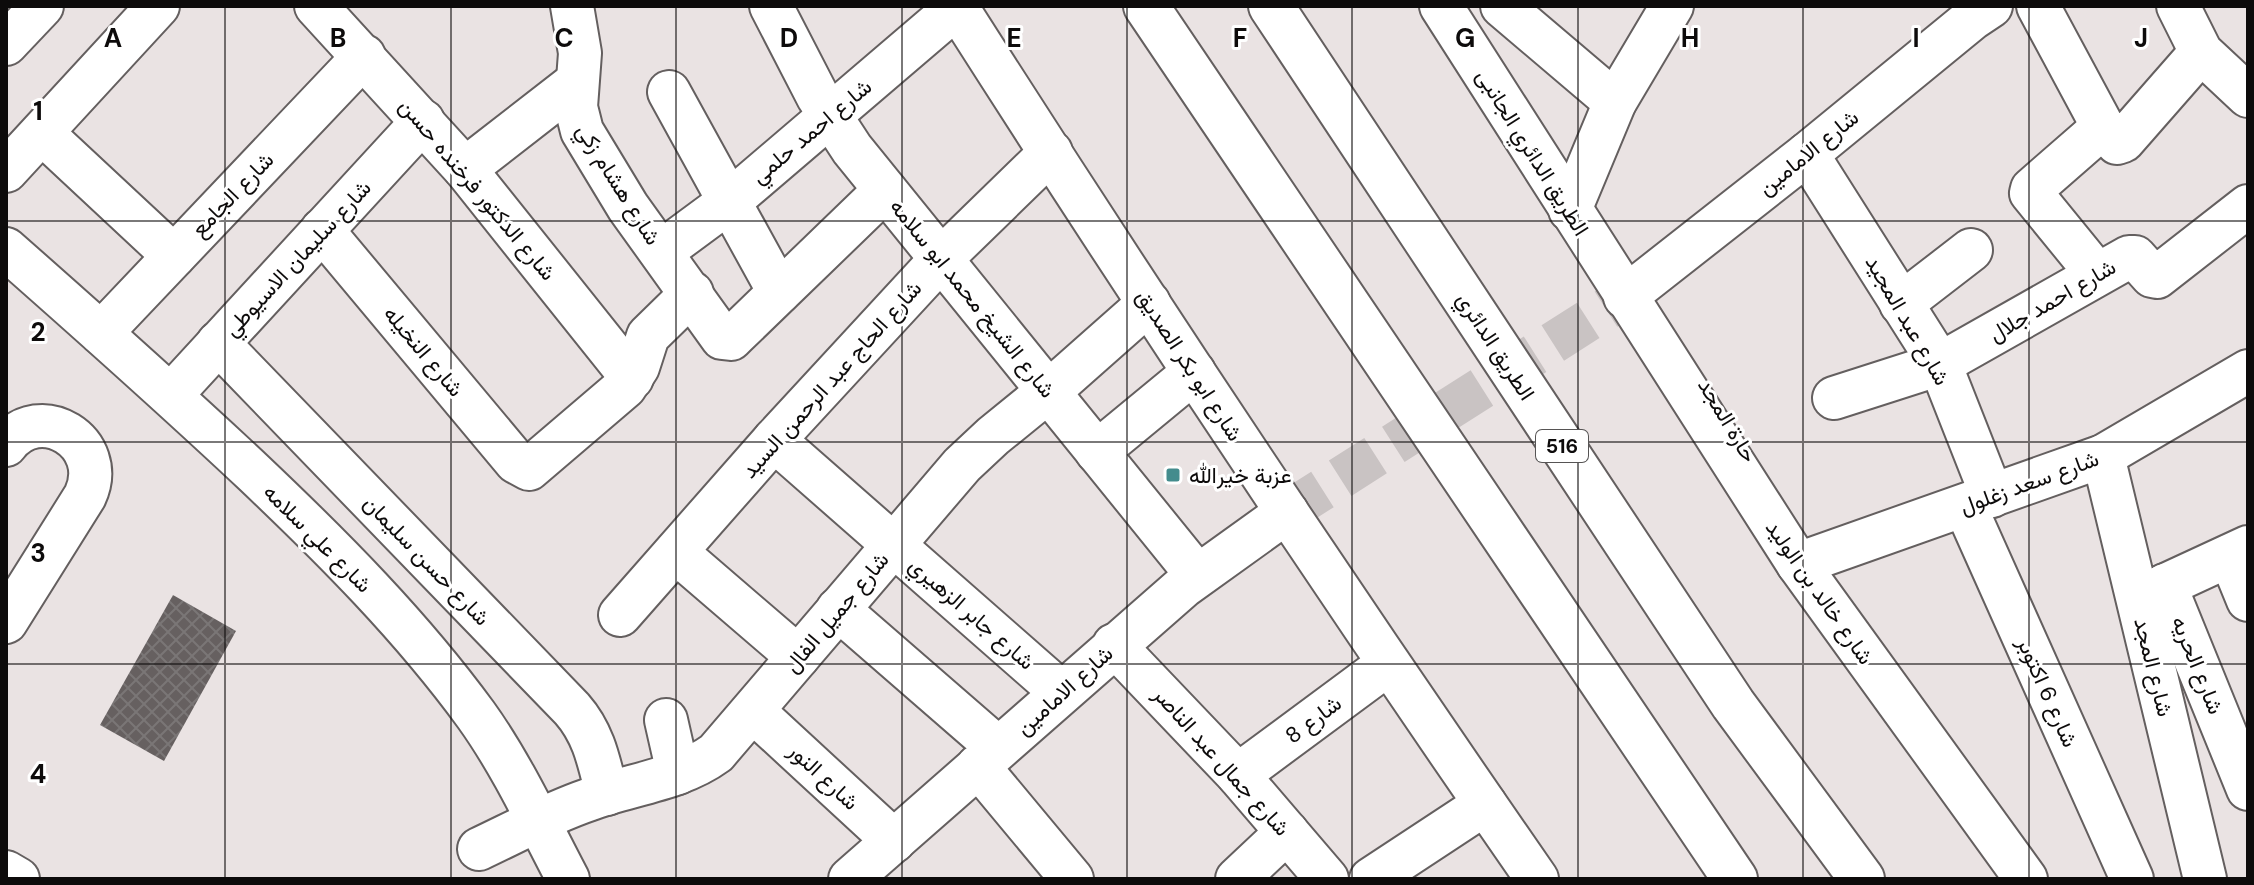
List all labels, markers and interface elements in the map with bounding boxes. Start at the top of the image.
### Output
text: A [104,21,122,55]
text: B [330,21,346,55]
text: C [554,21,574,55]
text: D [780,21,798,55]
text: E [1006,21,1022,55]
text: F [1233,21,1247,55]
text: G [1455,21,1475,55]
text: H [1681,21,1699,55]
text: I [1912,21,1920,55]
text: J [2134,21,2148,55]
street label: الطريق الدائري الجانبى [1466,63,1596,243]
street label: شارع احمد حلمي [745,72,880,193]
street label: شارع الدكتور فرخنده حسن [393,92,563,287]
text: 1 [33,94,43,128]
street label: شارع الامامين [1752,103,1865,202]
street label: شارع هشام زكي [566,118,667,253]
street label: شارع الجامع [185,146,280,243]
street label: شارع سليمان الاسيوطي [217,174,380,346]
street label: شارع الشيخ محمد ابو سلامه [883,193,1062,404]
street label: شارع عبد المجيد [1859,250,1956,390]
street label: شارع احمد جلال [1983,252,2121,349]
street label: شارع الحاج عبد الرحمن السيد [735,274,928,484]
street label: شارع ابو بكر الصديق [1130,284,1249,447]
street label: الطريق الدائري [1446,287,1541,408]
street label: شارع النخيله [377,300,470,403]
text: 2 [30,315,46,349]
street label: حارة المجد [1691,373,1764,468]
road number: 516 [1536,430,1588,462]
street label: شارع سعد زغلول [1956,444,2103,521]
place label: عزبة خيرالله [1189,461,1292,490]
marker: عزبة خيرالله [1164,466,1182,484]
street label: شارع علي سلامه [254,478,378,602]
street label: شارع حسن سليمان [357,489,496,632]
street label: شارع خالد بن الوليد [1759,514,1880,670]
text: 3 [30,536,46,570]
street label: شارع جميل الفال [777,546,895,679]
street label: شارع جابر الزهيري [900,551,1041,679]
street label: شارع الحريه [2165,612,2230,719]
street label: شارع المجد [2127,615,2180,720]
street label: شارع 6 اكتوبر [2010,632,2085,752]
street label: شارع الامامين [1009,639,1119,742]
street label: شارع جمال عبد الناصر [1146,680,1296,842]
street label: شارع 8 [1279,689,1347,750]
street label: شارع النور [781,736,865,816]
text: 4 [30,757,46,791]

